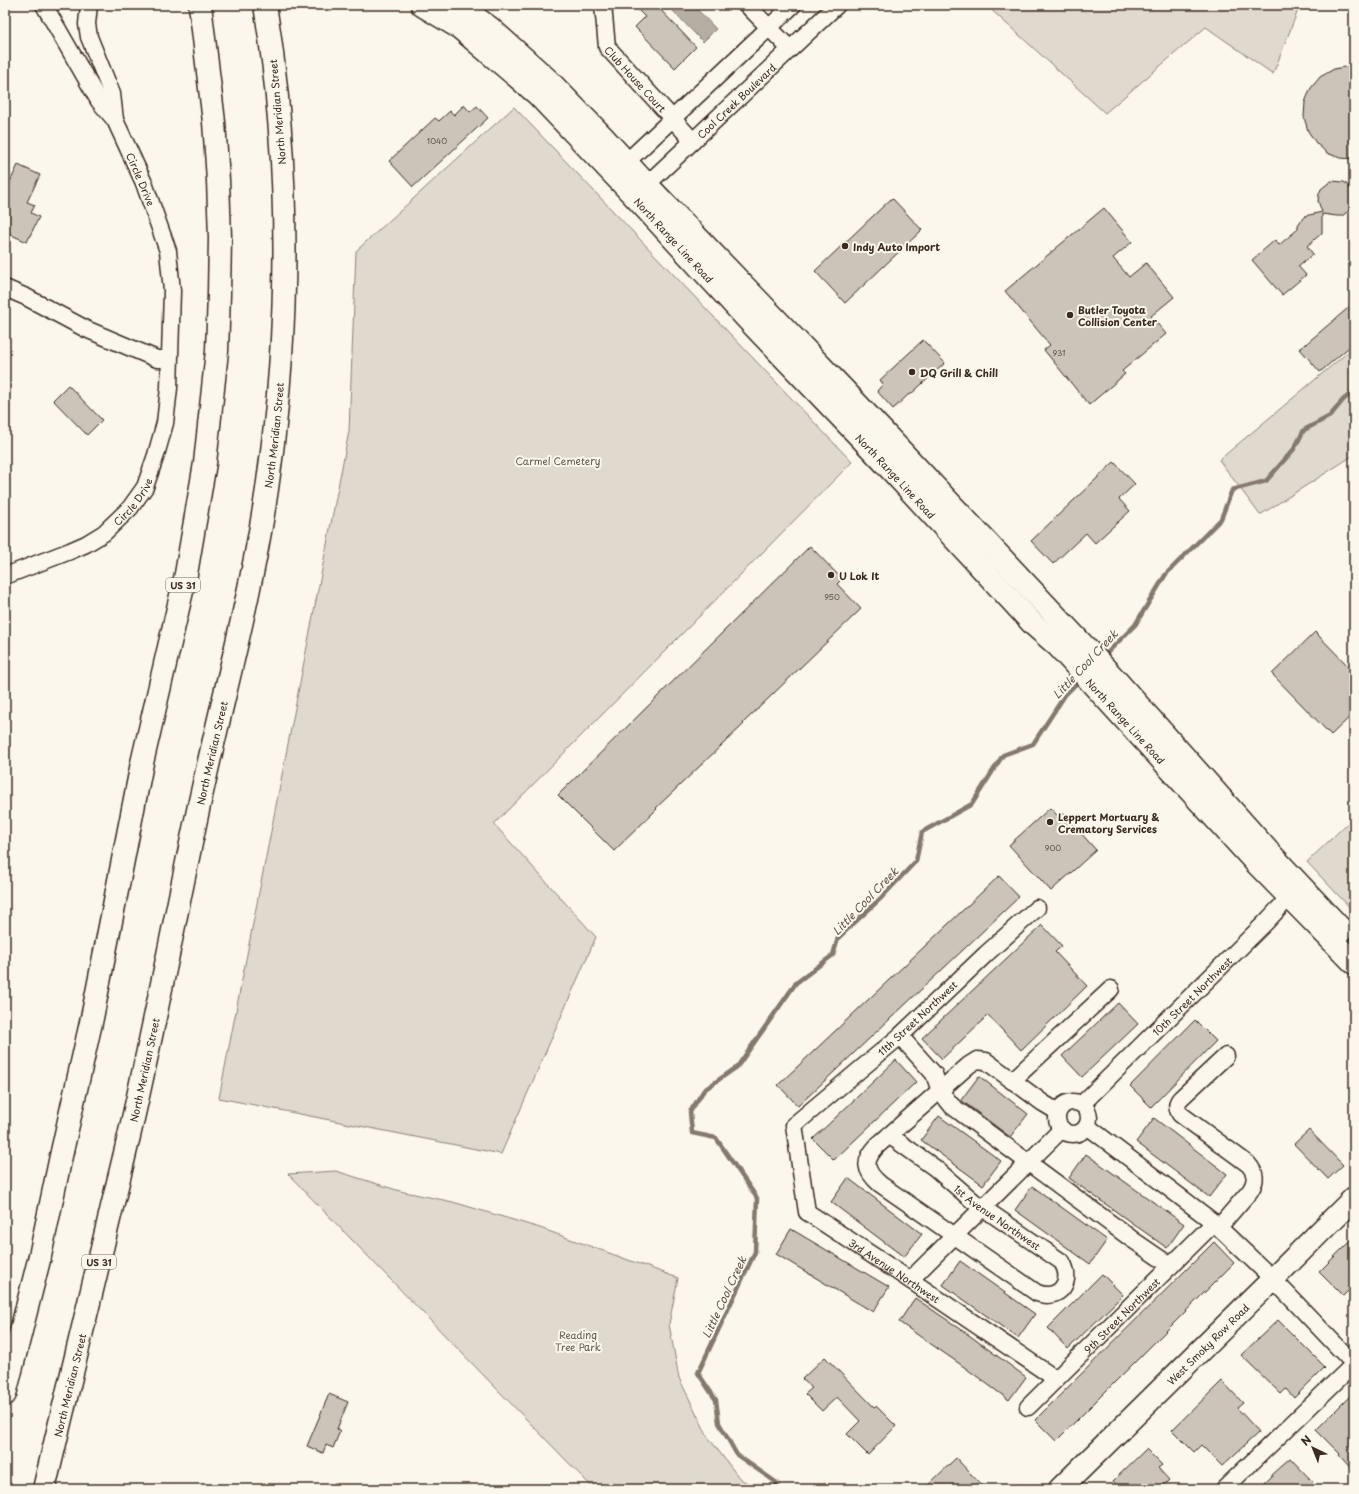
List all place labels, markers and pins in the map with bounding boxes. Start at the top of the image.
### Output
place label: Indy Auto Import [853,239,940,254]
marker: Indy Auto Import [840,241,850,251]
place label: Butler Toyota Collision Center [1078,302,1158,329]
marker: Butler Toyota Collision Center [1065,310,1075,320]
place label: DQ Grill & Chill [920,365,998,380]
marker: DQ Grill & Chill [907,367,917,377]
place label: U Lok It [839,568,879,583]
marker: U Lok It [826,570,836,580]
place label: Leppert Mortuary & Crematory Services [1058,809,1159,836]
marker: Leppert Mortuary & Crematory Services [1045,817,1055,827]

